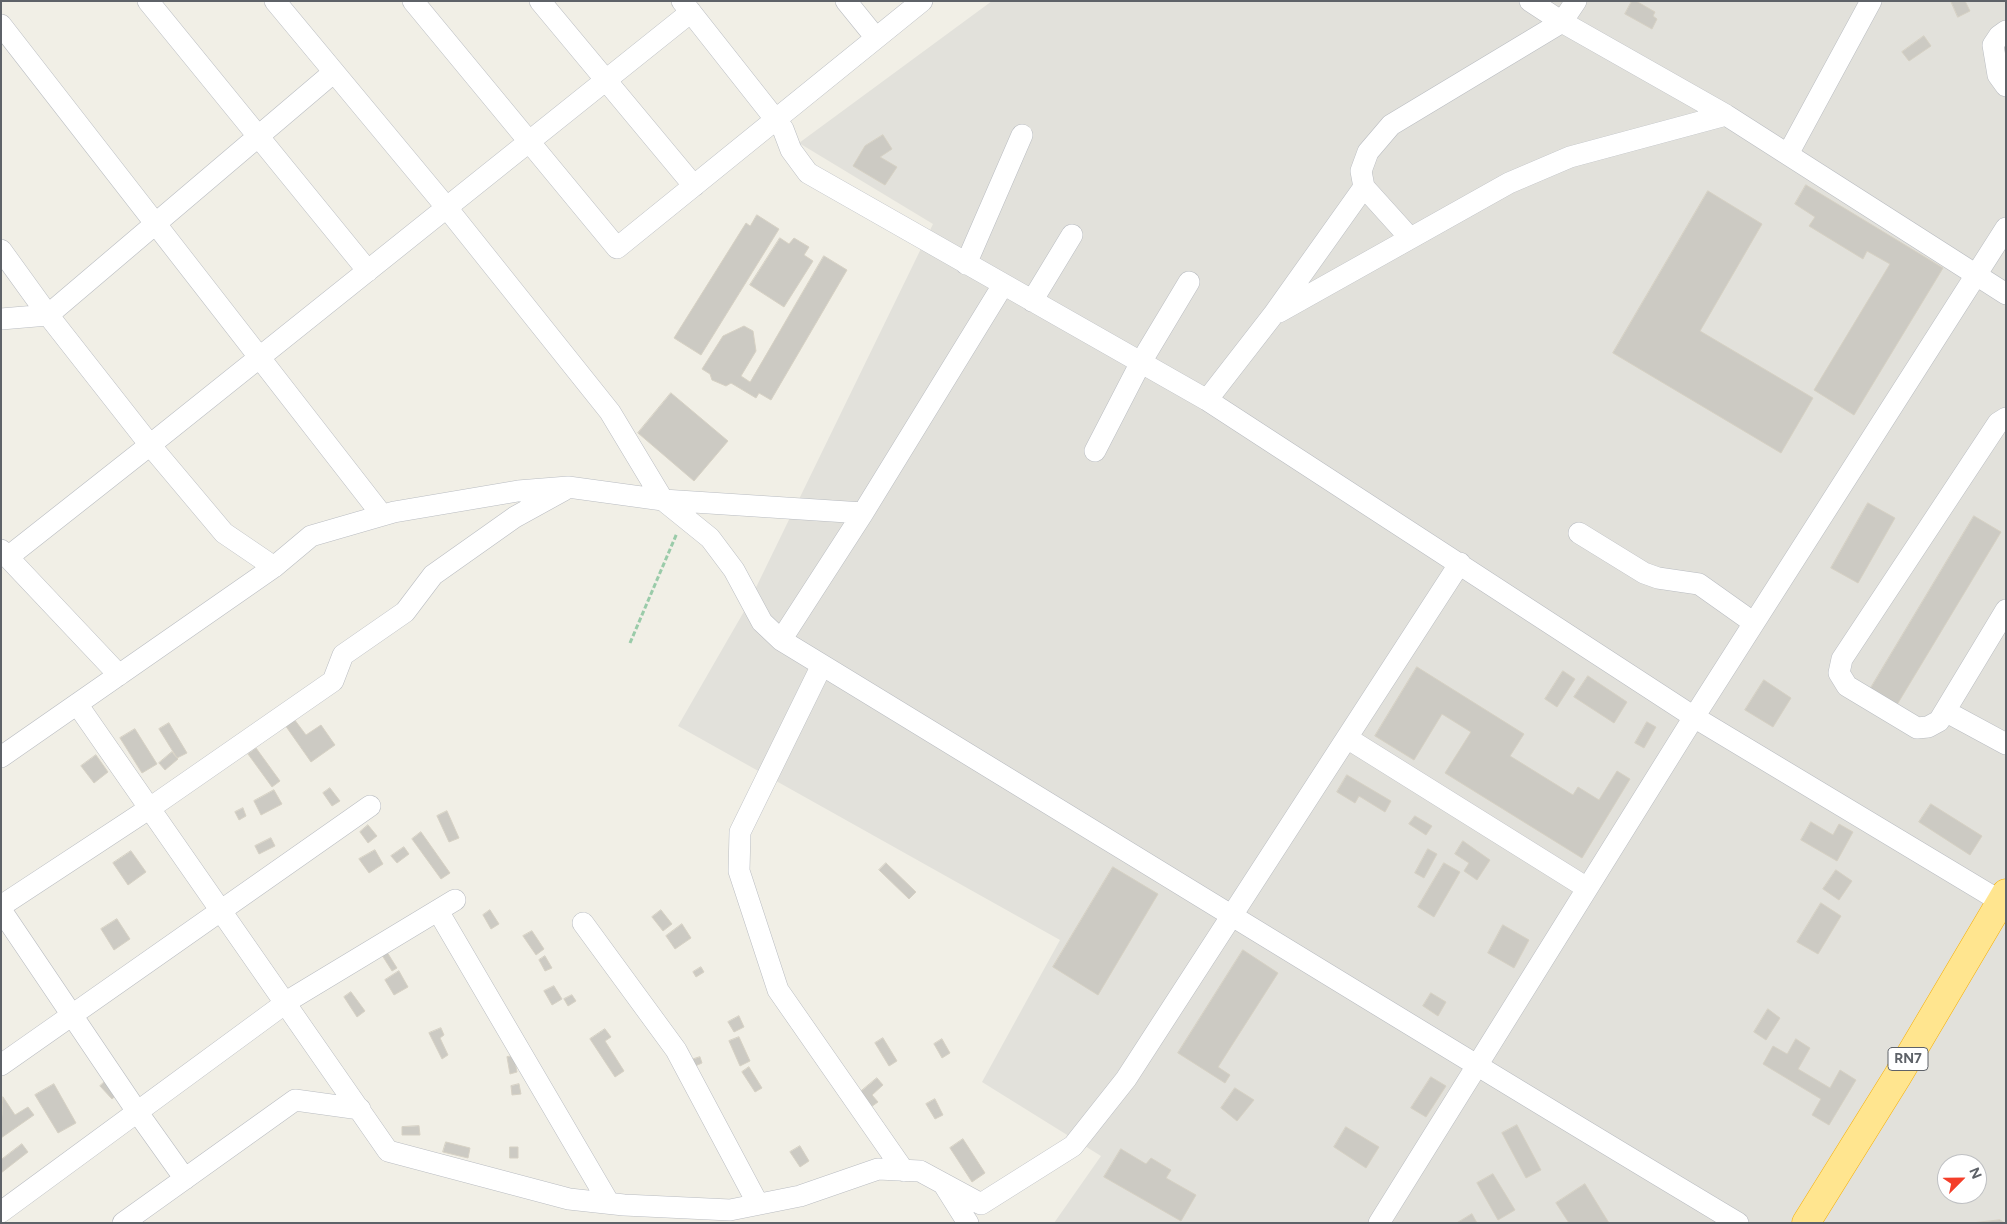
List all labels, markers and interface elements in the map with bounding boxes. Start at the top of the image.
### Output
road number: RN7 [1888,1048,1928,1070]
north arrow [1937,1154,1987,1204]
text: N [1965,1165,1985,1182]

